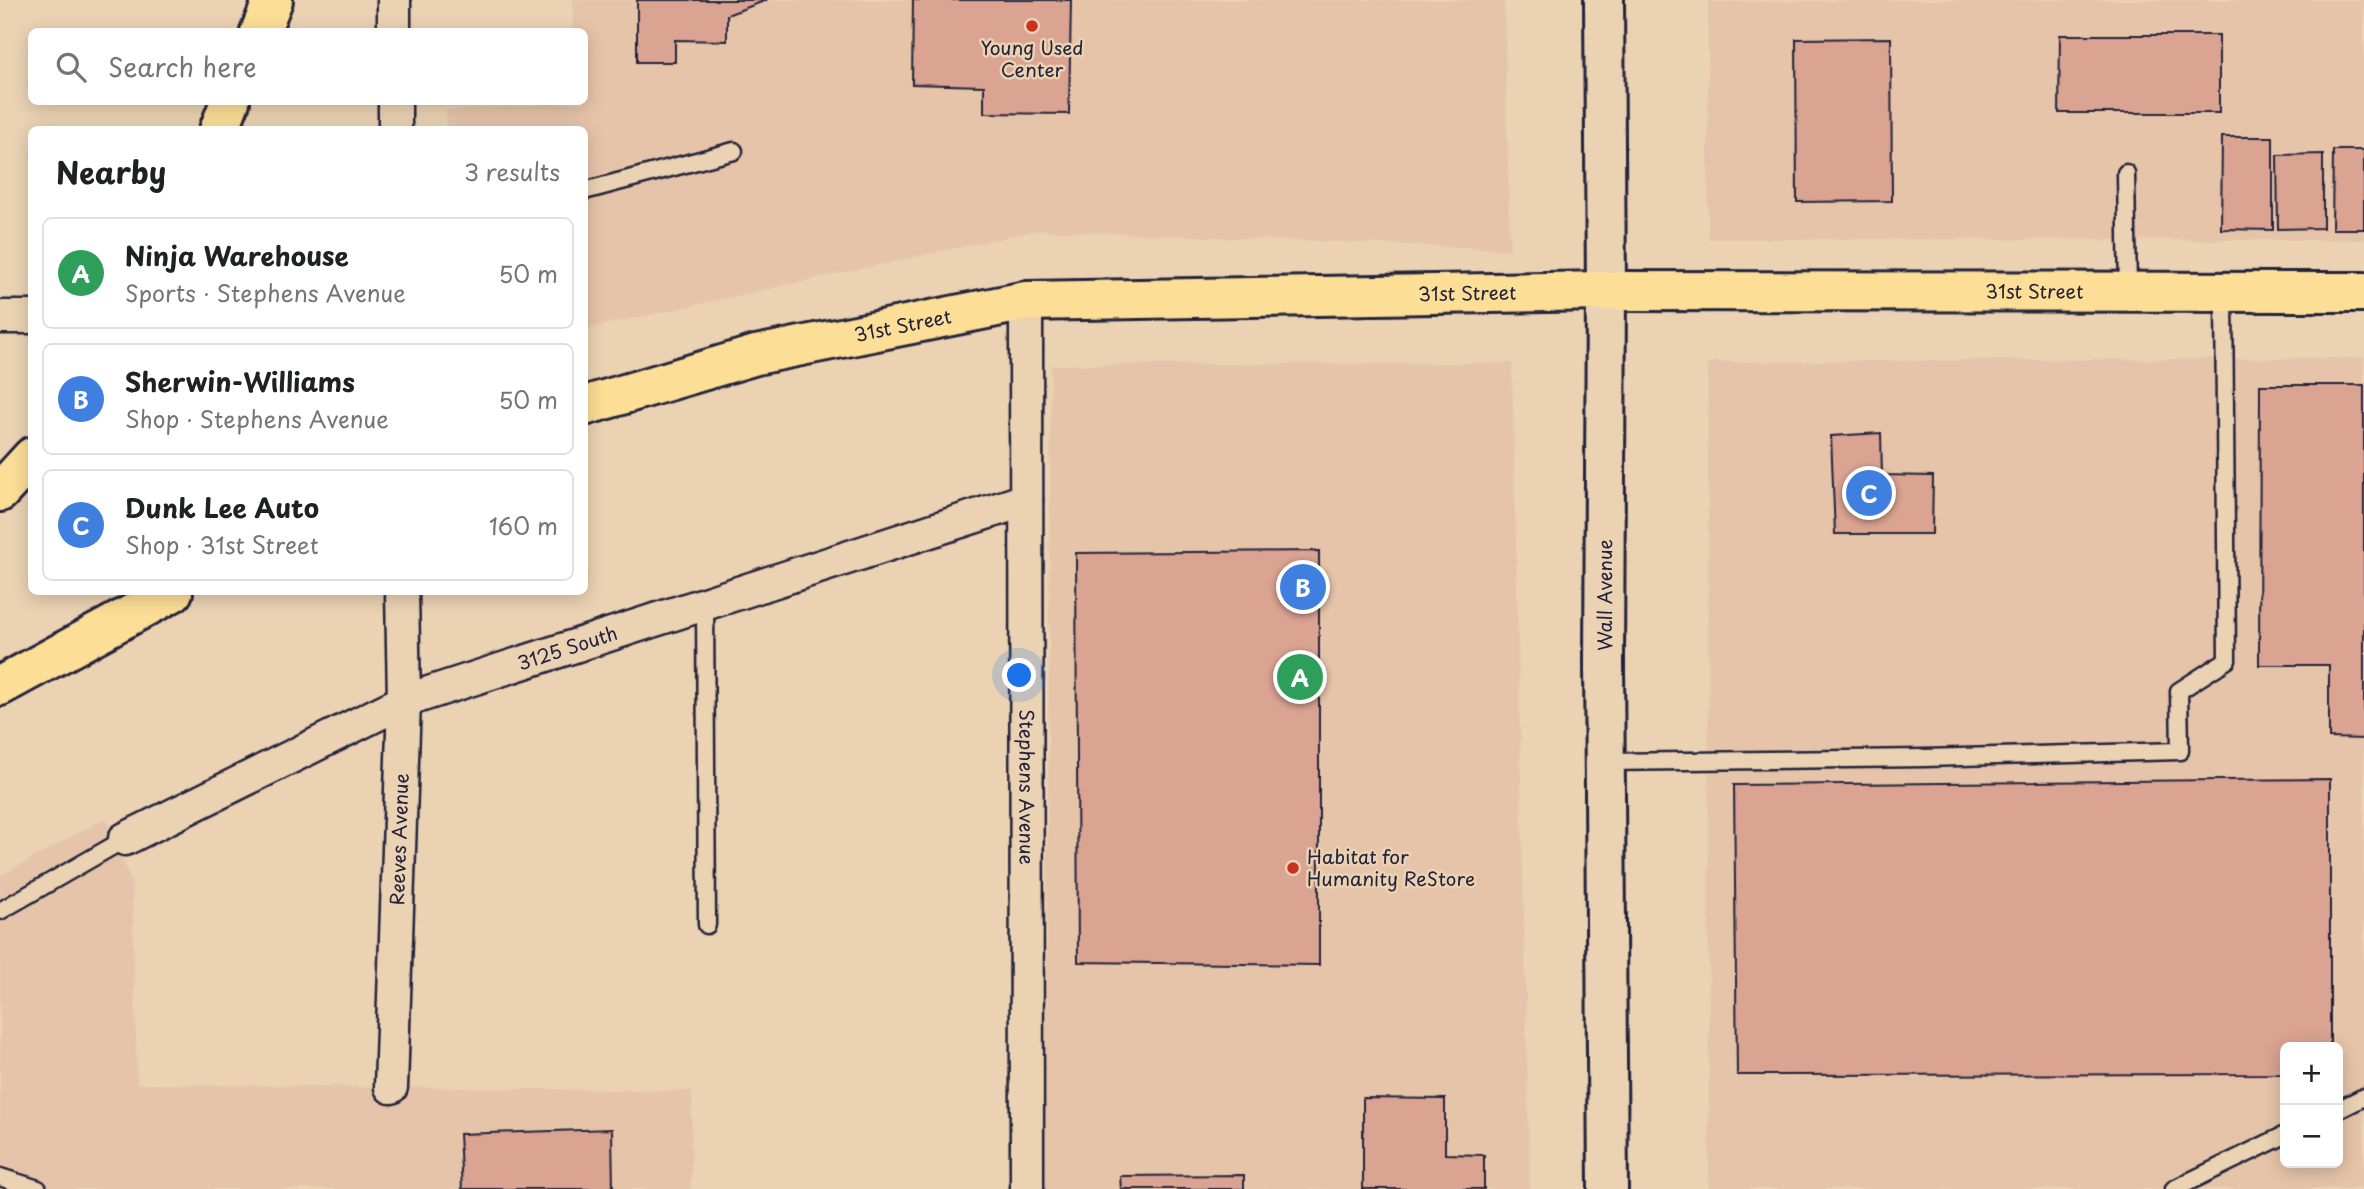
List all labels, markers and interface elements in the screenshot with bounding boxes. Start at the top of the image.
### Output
marker: Young Used Center [1024,18,1040,34]
search box [28,28,588,105]
place label: Young Used Center [981,33,1084,83]
text: Search here [108,47,257,86]
icon: search [52,48,90,86]
text: Nearby [56,149,166,194]
text: 3 results [464,154,560,189]
text: Ninja Warehouse [125,236,349,275]
text: A [72,256,90,291]
text: 50 m [498,256,558,291]
text: Sports · Stephens Avenue [125,275,406,310]
street label: 31st Street [1985,276,2083,305]
street label: 31st Street [1418,278,1517,307]
street label: 31st Street [852,301,953,348]
text: Sherwin-Williams [125,362,355,401]
text: B [73,382,89,417]
text: 50 m [498,382,558,417]
text: Shop · Stephens Avenue [125,401,389,436]
pin: C [1846,467,1892,519]
text: Dunk Lee Auto [125,488,319,527]
text: C [72,508,90,543]
text: 160 m [489,508,558,543]
text: Shop · 31st Street [125,527,319,562]
street label: Wall Avenue [1590,539,1618,651]
pin: B [1280,561,1326,613]
street label: 3125 South [514,618,621,676]
pin: A [1277,651,1323,703]
your location [1002,658,1036,692]
street label: Stephens Avenue [1013,709,1042,865]
street label: Reeves Avenue [382,773,415,906]
place label: Habitat for Humanity ReStore [1307,842,1475,892]
marker: Habitat for Humanity ReStore [1285,860,1301,876]
map controls [2280,1042,2343,1168]
button: + [2280,1042,2343,1105]
button: − [2280,1105,2343,1168]

